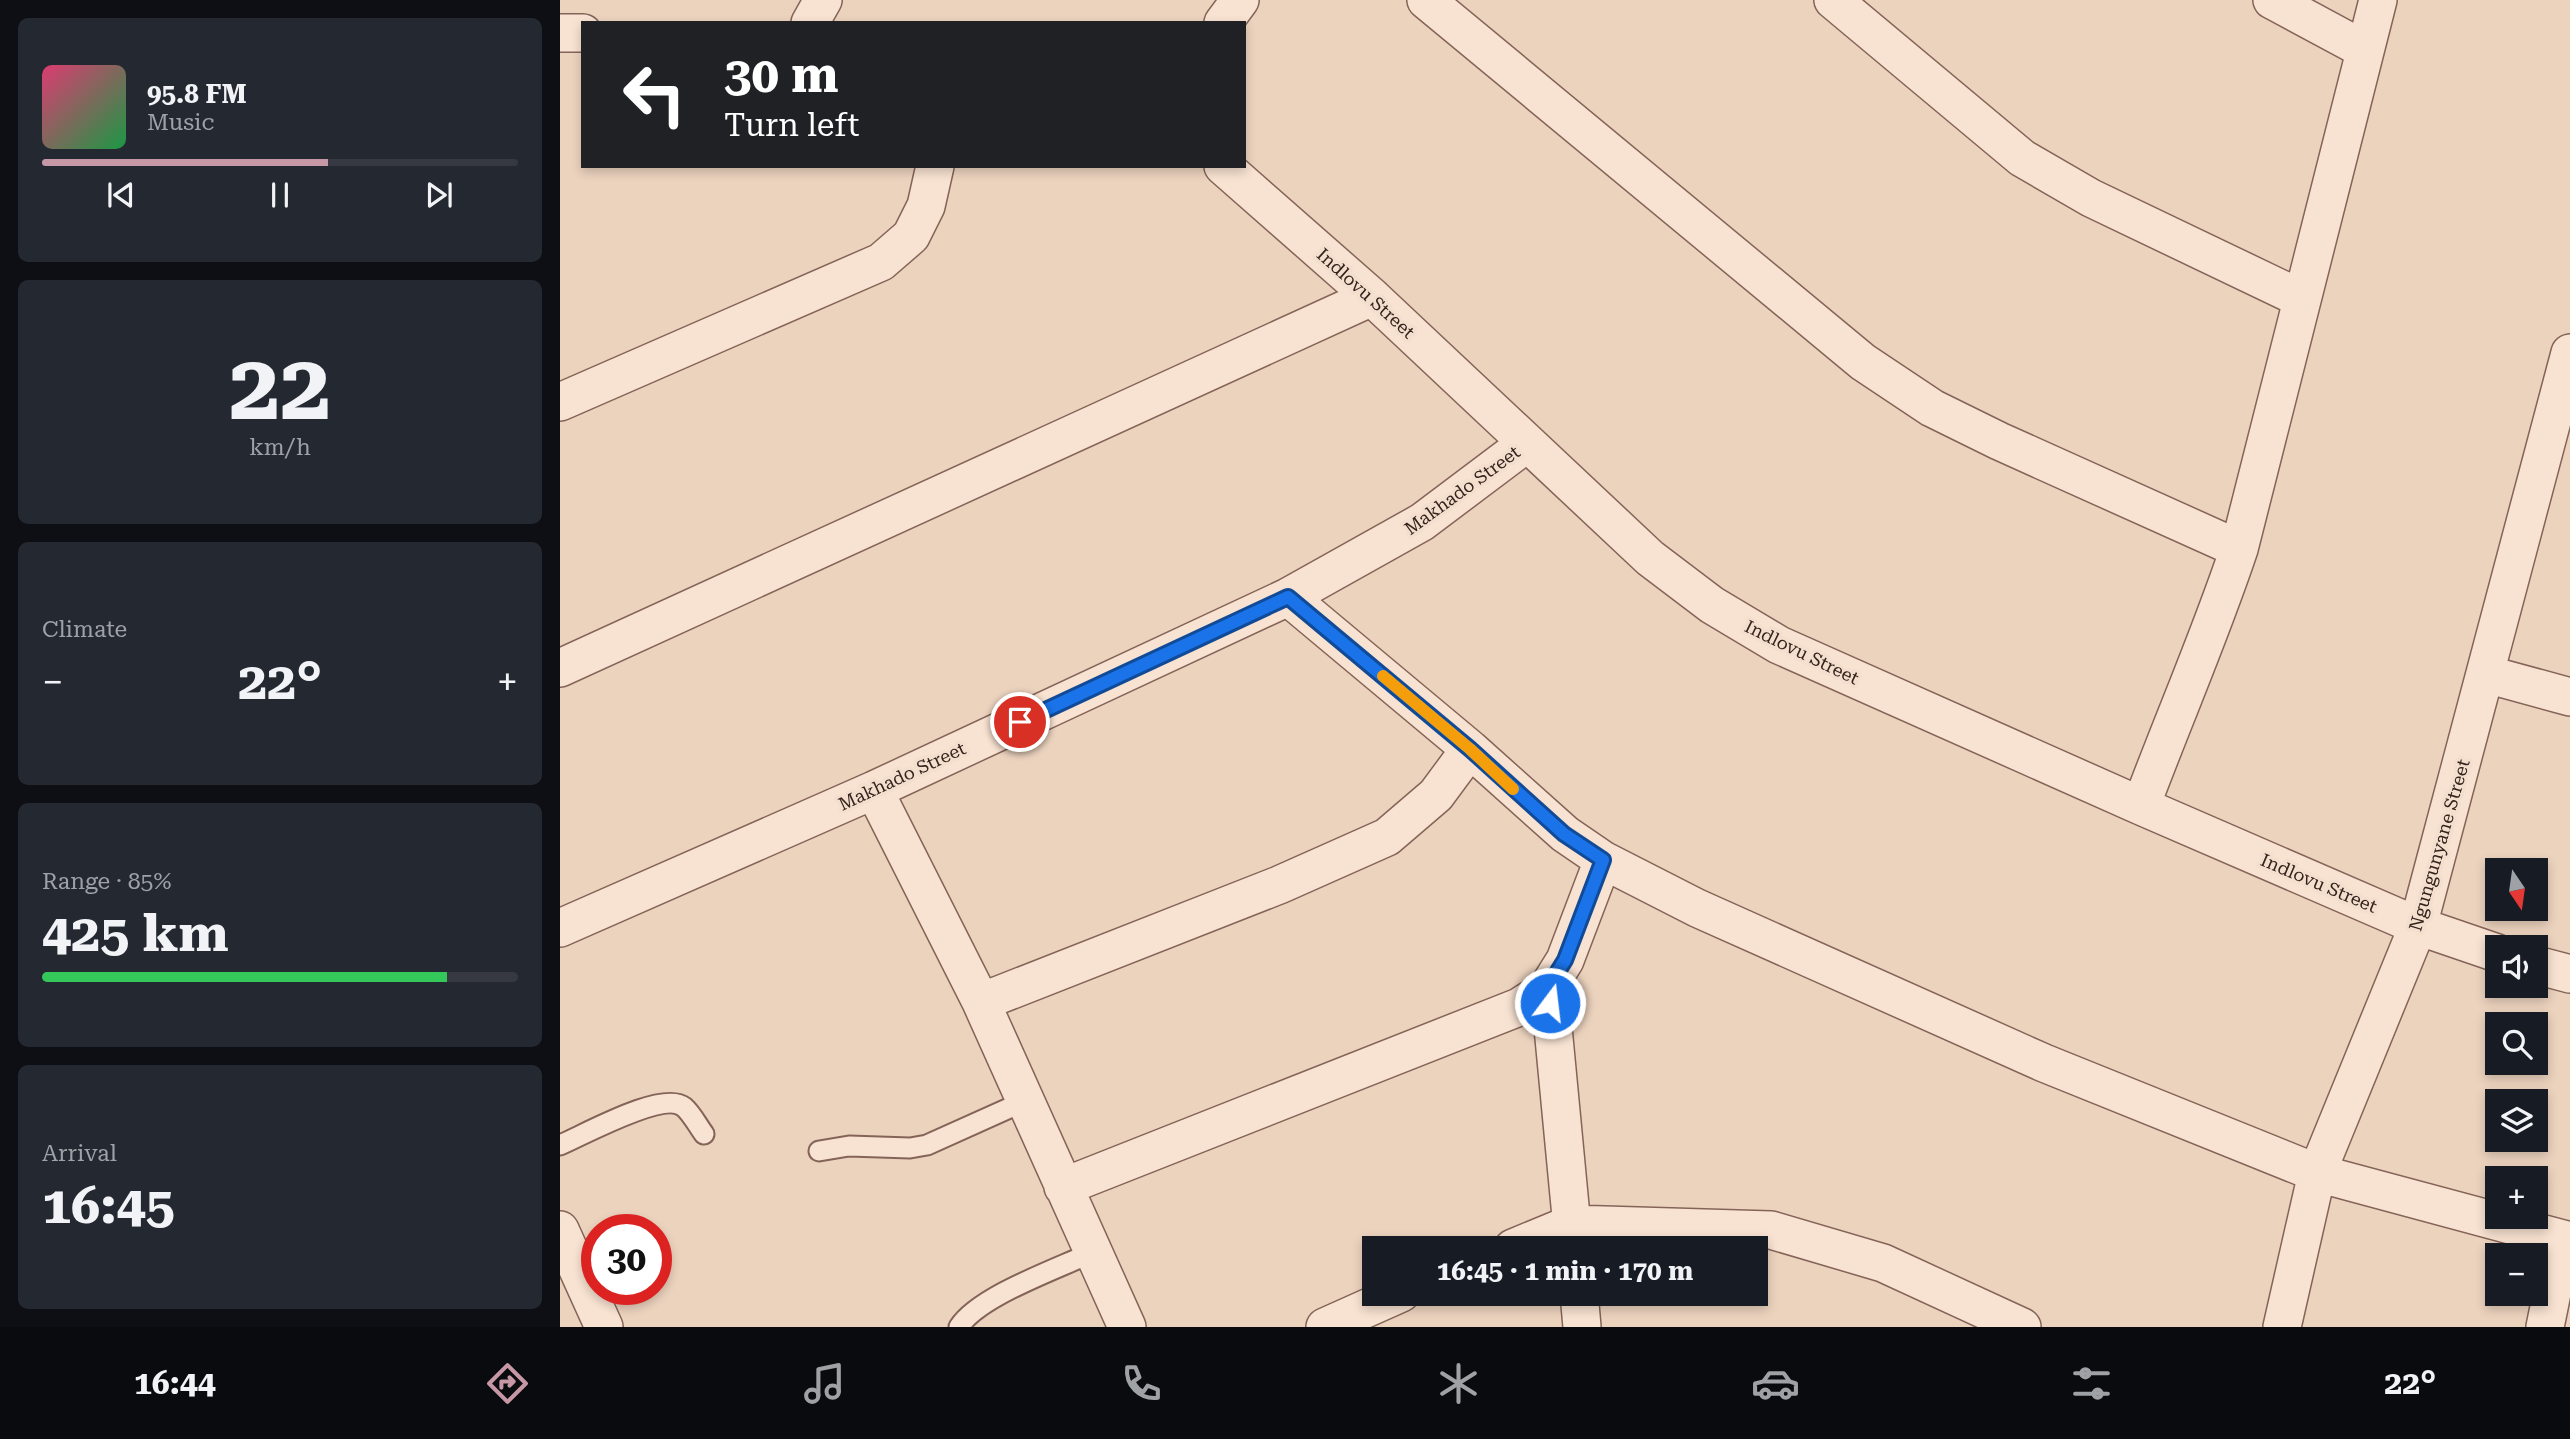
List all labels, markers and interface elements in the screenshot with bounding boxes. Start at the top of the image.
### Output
text: 30 m [724,47,839,104]
icon: left [609,49,700,140]
text: 95.8 FM [147,79,247,109]
text: Turn left [724,106,859,144]
text: Music [147,109,214,136]
icon: previous [102,176,140,214]
icon: pause [261,176,299,214]
icon: next [420,176,458,214]
street label: Indlovu Street [1313,244,1419,343]
text: 22 [229,335,331,441]
text: km/h [249,434,311,461]
street label: Makhado Street [1400,441,1524,539]
street label: Indlovu Street [1742,615,1863,689]
text: Climate [42,616,127,643]
text: 22° [238,651,322,712]
text: − [42,660,63,704]
text: + [497,660,518,704]
pin [990,692,1050,752]
icon: arrive [1001,703,1039,741]
street label: Makhado Street [835,737,969,815]
street label: Ngungunyane Street [2404,756,2474,933]
street label: Indlovu Street [2258,849,2381,917]
north arrow [2485,858,2548,920]
map controls [2485,858,2548,1306]
text: Range · 85% [42,868,171,895]
text: 425 km [42,903,229,964]
button: sound [2485,935,2548,998]
position arrow [1513,966,1587,1040]
button: search [2485,1012,2548,1075]
button: layers [2485,1089,2548,1152]
text: Arrival [42,1140,117,1167]
button: + [2485,1166,2548,1229]
text: 16:45 [42,1175,175,1236]
speed limit sign: 30 [581,1214,672,1305]
button: − [2485,1243,2548,1306]
text: 16:45 · 1 min · 170 m [1437,1256,1693,1286]
icon: directions [483,1359,532,1408]
icon: music [800,1359,849,1408]
icon: phone [1117,1359,1166,1408]
icon: climate [1434,1359,1483,1408]
icon: car [1751,1359,1800,1408]
icon: filters [2067,1359,2116,1408]
text: 16:44 [134,1364,216,1402]
text: 22° [2384,1364,2436,1402]

